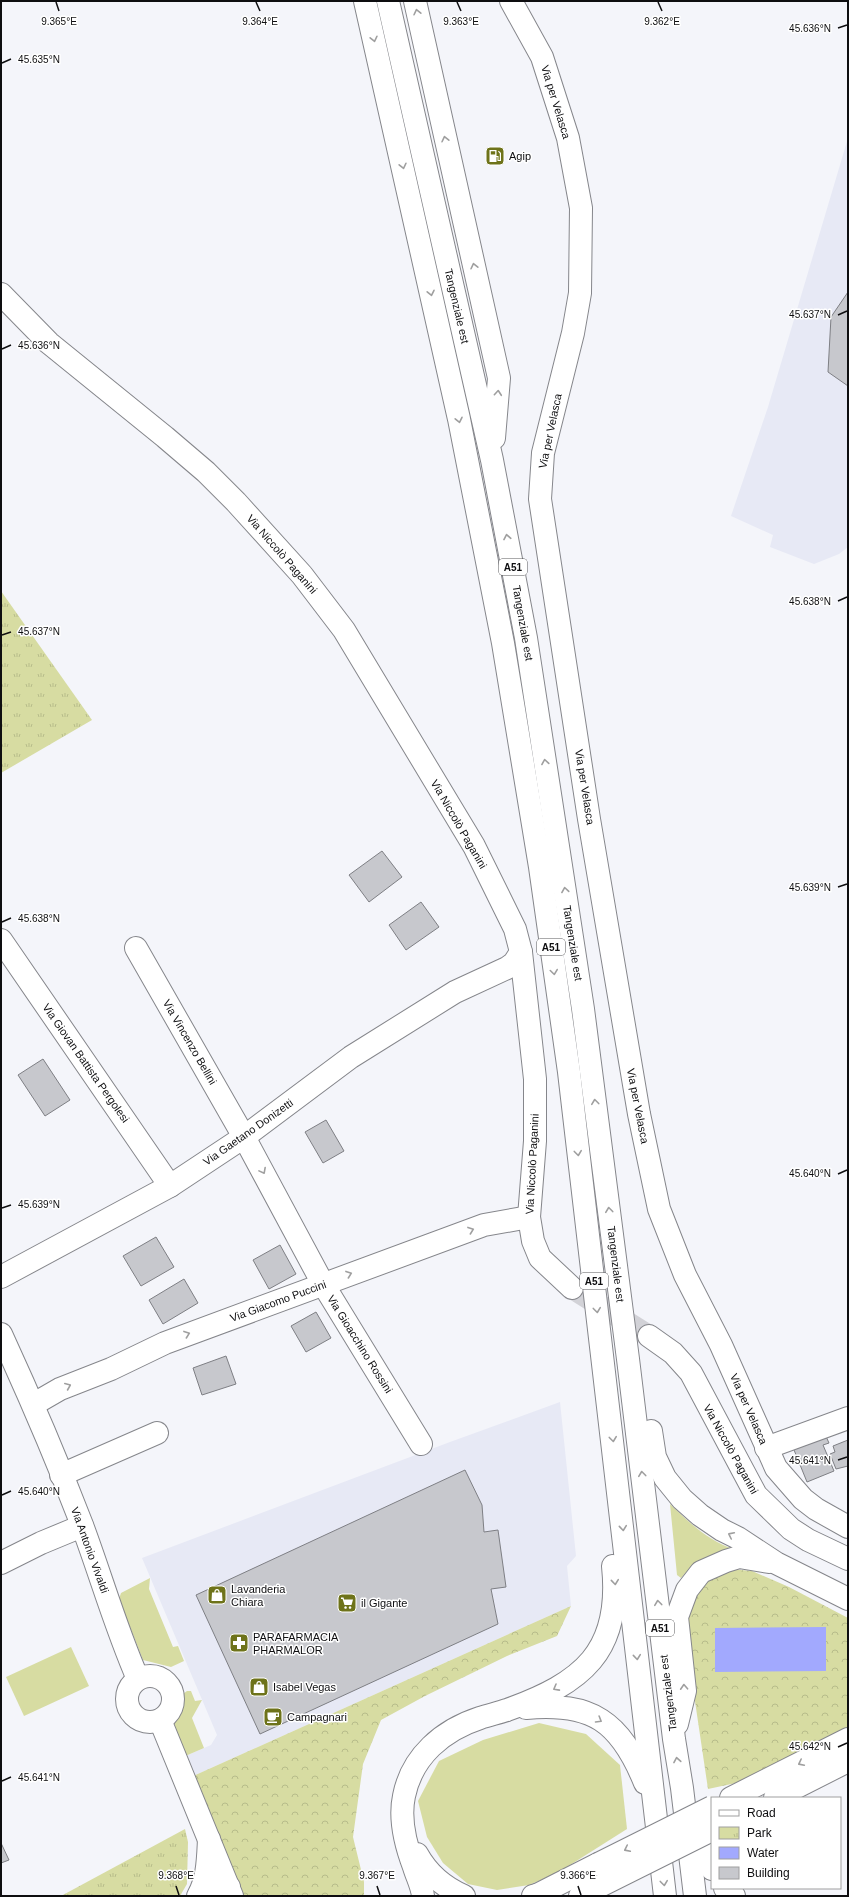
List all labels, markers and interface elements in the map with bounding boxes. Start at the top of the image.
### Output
one-way arrow [414,9,422,15]
text: 9.365°E [41,16,77,27]
text: 9.364°E [242,16,278,27]
text: 9.363°E [443,16,479,27]
text: 9.362°E [644,16,680,27]
text: 45.636°N [789,23,831,34]
one-way arrow [369,35,378,42]
text: 45.635°N [18,54,60,65]
street label: Via per Velasca [539,64,573,141]
one-way arrow [442,136,450,142]
fuel station icon: Agip [484,145,506,167]
place label: Agip [509,150,531,162]
one-way arrow [399,163,407,169]
one-way arrow [470,262,478,269]
street label: Tangenziale est [443,267,471,345]
one-way arrow [427,289,435,296]
text: 45.637°N [789,309,831,320]
text: 45.636°N [18,340,60,351]
one-way arrow [493,390,502,396]
street label: Via per Velasca [536,392,564,470]
one-way arrow [455,416,463,423]
street label: Via Niccolò Paganini [244,512,320,596]
one-way arrow [503,534,512,540]
road number: A51 [499,559,527,575]
street label: Tangenziale est [510,584,536,662]
text: 45.638°N [789,596,831,607]
text: 45.637°N [18,626,60,637]
street label: Via per Velasca [573,748,597,826]
one-way arrow [541,759,550,765]
street label: Via Niccolò Paganini [429,777,489,871]
text: 45.639°N [789,882,831,893]
one-way arrow [561,887,570,893]
street label: Tangenziale est [561,904,585,982]
text: 45.638°N [18,913,60,924]
road number: A51 [537,939,565,955]
one-way arrow [549,969,558,975]
street label: Via Vincenzo Bellini [161,997,219,1087]
street label: Via Giovan Battista Pergolesi [40,1001,132,1125]
street label: Via per Velasca [625,1067,651,1145]
street label: Via Gaetano Donizetti [201,1096,295,1168]
one-way arrow [591,1099,600,1105]
street label: Via Niccolò Paganini [523,1113,541,1215]
one-way arrow [574,1150,583,1156]
one-way arrow [258,1167,266,1175]
text: 45.640°N [789,1168,831,1179]
text: 45.639°N [18,1199,60,1210]
one-way arrow [605,1206,614,1213]
street label: Tangenziale est [605,1225,627,1303]
one-way arrow [467,1226,474,1234]
one-way arrow [345,1271,352,1279]
road number: A51 [580,1273,608,1289]
street label: Via Giacomo Puccini [228,1278,328,1324]
street label: Via Gioacchino Rossini [325,1293,395,1395]
one-way arrow [592,1307,601,1313]
one-way arrow [184,1331,191,1339]
street label: Via per Velasca [728,1372,770,1447]
one-way arrow [64,1383,72,1391]
street label: Via Niccolò Paganini [701,1402,761,1496]
one-way arrow [608,1436,617,1442]
text: 45.641°N [789,1455,831,1466]
one-way arrow [638,1471,647,1477]
text: 45.640°N [18,1486,60,1497]
street label: Via Antonio Vivaldi [69,1505,111,1595]
one-way arrow [618,1525,627,1531]
one-way arrow [728,1532,736,1540]
one-way arrow [610,1579,619,1585]
place label: Lavanderia Chiara [231,1583,286,1608]
shop icon: Lavanderia Chiara [206,1584,228,1606]
supermarket icon: il Gigante [336,1592,358,1614]
place label: il Gigante [361,1597,407,1609]
one-way arrow [653,1600,662,1607]
road number: A51 [646,1620,674,1636]
place label: PARAFARMACIA PHARMALOR [253,1631,339,1656]
pharmacy icon: PARAFARMACIA PHARMALOR [228,1632,250,1654]
one-way arrow [633,1654,642,1660]
street label: Tangenziale est [657,1654,679,1732]
shop icon: Isabel Vegas [248,1676,270,1698]
place label: Isabel Vegas [273,1681,336,1693]
one-way arrow [553,1684,560,1691]
one-way arrow [679,1684,688,1690]
cafe icon: Campagnari [262,1706,284,1728]
place label: Campagnari [287,1711,347,1723]
one-way arrow [595,1715,602,1722]
text: 45.642°N [789,1741,831,1752]
one-way arrow [674,1757,682,1763]
one-way arrow [797,1758,805,1766]
text: 45.641°N [18,1772,60,1783]
legend [711,1797,841,1889]
text: Road [747,1806,776,1820]
text: Park [747,1826,773,1840]
one-way arrow [624,1845,631,1852]
text: Water [747,1846,779,1860]
text: Building [747,1866,790,1880]
text: 9.368°E [158,1870,194,1881]
text: 9.367°E [359,1870,395,1881]
text: 9.366°E [560,1870,596,1881]
one-way arrow [659,1880,668,1887]

